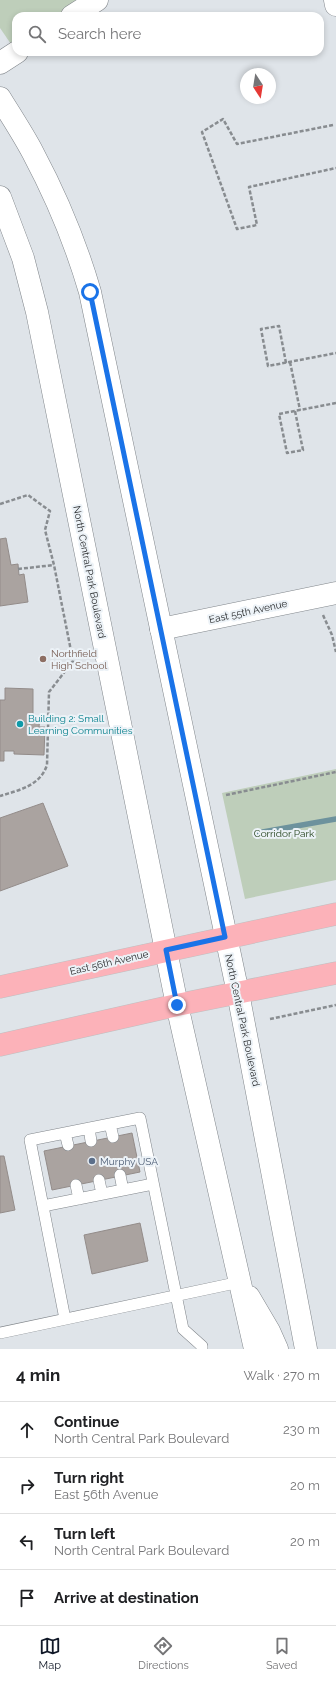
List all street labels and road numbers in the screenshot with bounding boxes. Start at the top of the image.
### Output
street label: North Central Park Boulevard [71,505,108,639]
street label: East 55th Avenue [208,598,288,625]
street label: East 56th Avenue [69,948,150,977]
street label: North Central Park Boulevard [223,953,262,1087]

